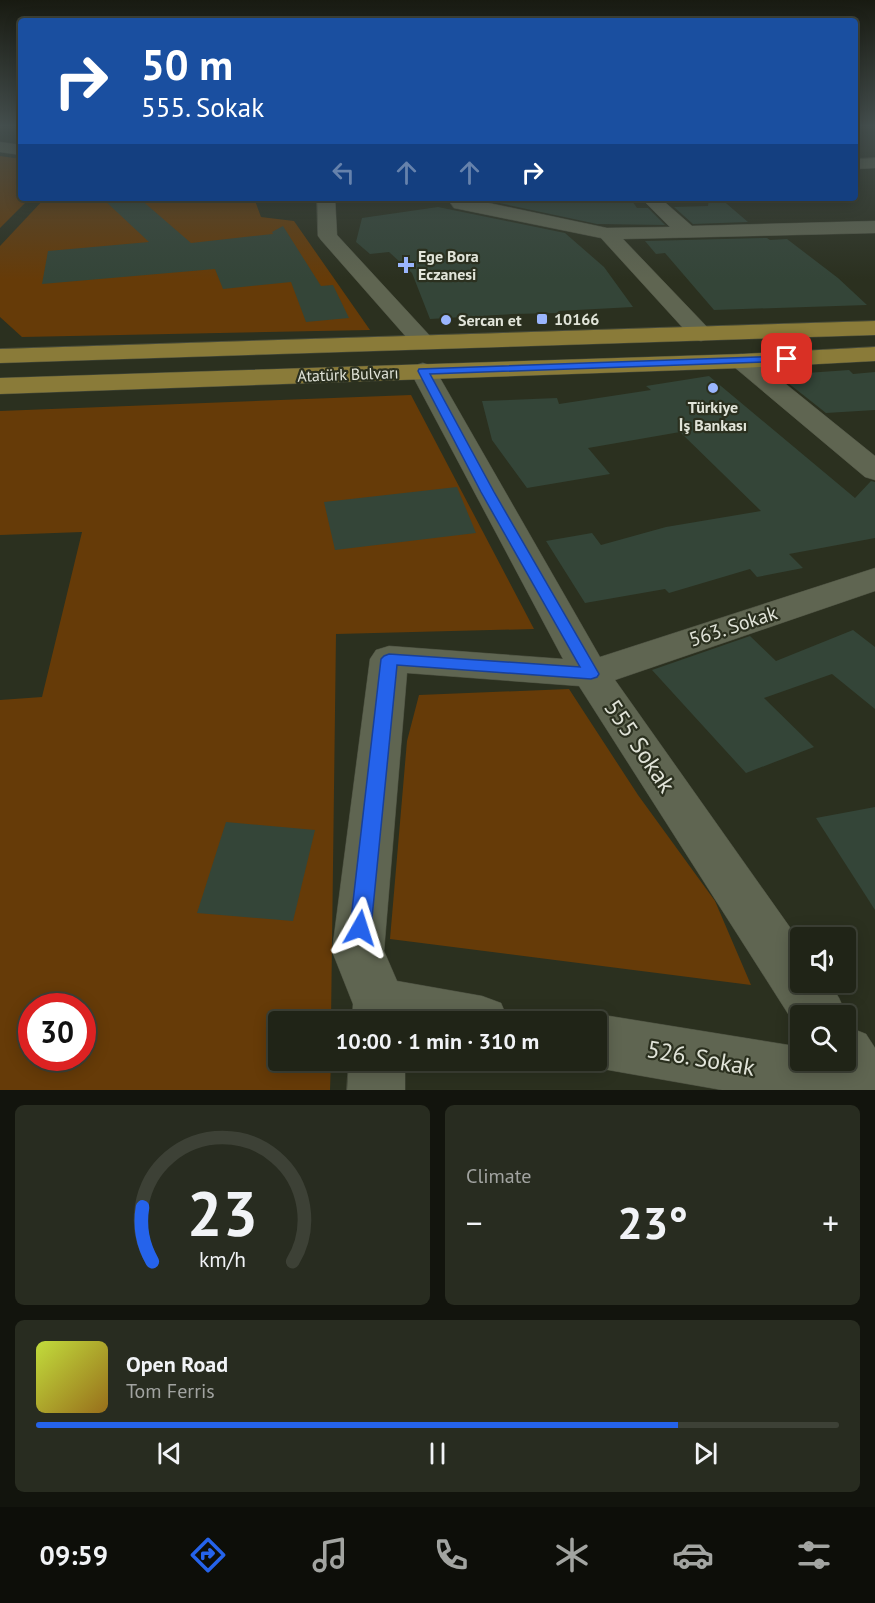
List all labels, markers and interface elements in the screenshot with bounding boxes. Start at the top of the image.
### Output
text: 50 m [141,37,233,92]
icon: right [42,42,120,120]
text: 555. Sokak [141,90,264,124]
icon: left [327,156,360,189]
icon: ahead [390,156,423,189]
icon: ahead [453,156,486,189]
icon: right [516,156,549,189]
place label: Ege Bora Eczanesi [418,246,479,284]
marker: Ege Bora Eczanesi [399,258,413,272]
place label: 10166 [554,309,599,329]
place label: Sercan et [458,310,522,330]
marker: 10166 [535,312,549,326]
marker: Sercan et [439,313,453,327]
pin [761,333,812,384]
icon: arrive [770,342,803,375]
street label: Atatürk Bulvarı [297,362,399,386]
marker: Türkiye İş Bankası [706,381,720,395]
place label: Türkiye İş Bankası [679,397,747,435]
street label: 563. Sokak [686,599,781,652]
street label: 555 Sokak [597,693,683,799]
position arrow [328,896,392,960]
map controls [790,927,856,1071]
button: sound [790,927,856,993]
speed limit sign: 30 [18,993,96,1071]
button: search [790,1005,856,1071]
text: 10:00 · 1 min · 310 m [336,1027,539,1055]
street label: 526. Sokak [644,1033,758,1083]
text: Climate [466,1163,532,1189]
text: 23 [187,1172,258,1253]
text: 23° [617,1193,688,1251]
text: − [466,1201,483,1244]
text: + [822,1201,839,1244]
text: km/h [199,1245,246,1273]
text: Open Road [126,1350,228,1378]
text: Tom Ferris [126,1378,215,1404]
icon: previous [153,1437,186,1470]
icon: pause [421,1437,454,1470]
icon: next [689,1437,722,1470]
icon: directions [187,1534,229,1576]
icon: music [309,1534,351,1576]
icon: phone [430,1534,472,1576]
icon: climate [551,1534,593,1576]
icon: car [672,1534,714,1576]
icon: filters [793,1534,835,1576]
text: 09:59 [40,1538,108,1572]

